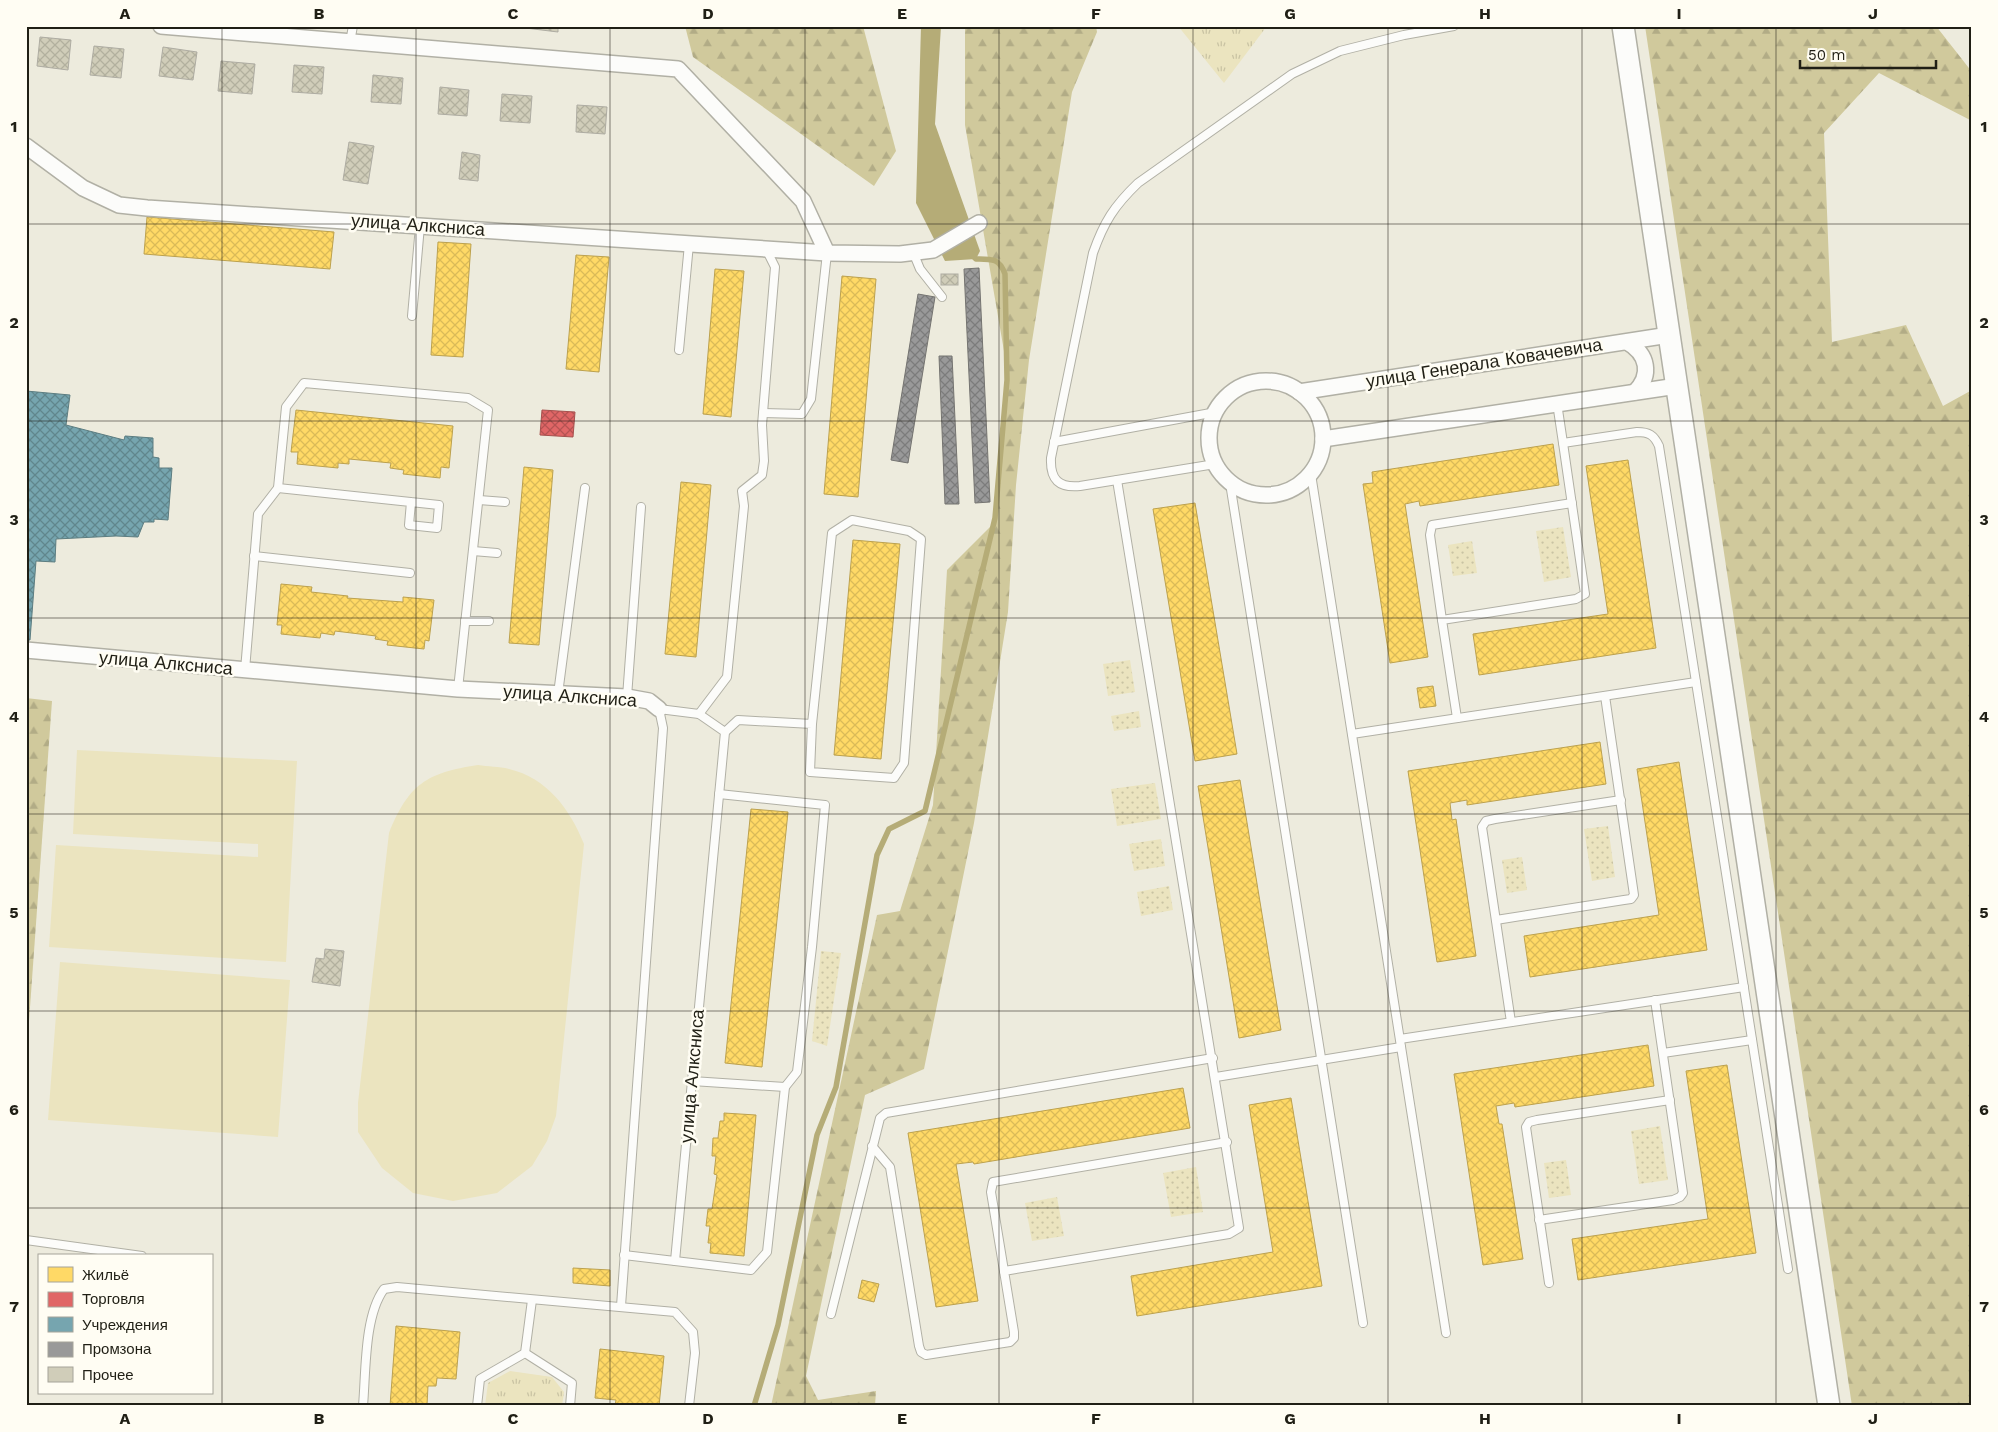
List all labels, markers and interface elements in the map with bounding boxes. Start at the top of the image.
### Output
text: A [120,4,131,23]
text: B [314,4,325,23]
text: C [508,4,519,23]
text: D [702,4,714,23]
text: E [897,4,907,23]
text: F [1091,4,1101,23]
text: G [1284,4,1296,23]
text: H [1479,4,1491,23]
text: I [1676,4,1682,23]
text: J [1868,4,1878,23]
scale bar [1800,38,1937,70]
text: 50 m [1808,46,1845,64]
text: 1 [11,117,17,136]
text: 1 [1981,117,1987,136]
street label: улица Алксниса [350,209,487,240]
text: 2 [9,313,19,332]
text: 2 [1979,313,1989,332]
street label: улица Генерала Ковачевича [1364,333,1604,392]
text: 3 [9,510,19,529]
text: 3 [1979,510,1989,529]
street label: улица Алксниса [98,646,235,679]
street label: улица Алксниса [502,680,639,711]
text: 4 [9,707,19,726]
text: 4 [1979,707,1989,726]
text: 5 [9,903,19,922]
text: 5 [1979,903,1989,922]
street label: улица Алксниса [675,1007,708,1144]
text: 6 [9,1100,19,1119]
text: 6 [1979,1100,1989,1119]
legend [38,1254,212,1394]
text: Жильё [82,1266,129,1284]
text: Торговля [82,1290,145,1308]
text: 7 [9,1297,19,1316]
text: 7 [1979,1297,1989,1316]
text: Учреждения [82,1316,168,1334]
text: Промзона [82,1340,152,1358]
text: Прочее [82,1366,134,1384]
text: A [120,1409,131,1428]
text: B [314,1409,325,1428]
text: C [508,1409,519,1428]
text: D [702,1409,714,1428]
text: E [897,1409,907,1428]
text: F [1091,1409,1101,1428]
text: G [1284,1409,1296,1428]
text: H [1479,1409,1491,1428]
text: I [1676,1409,1682,1428]
text: J [1868,1409,1878,1428]

